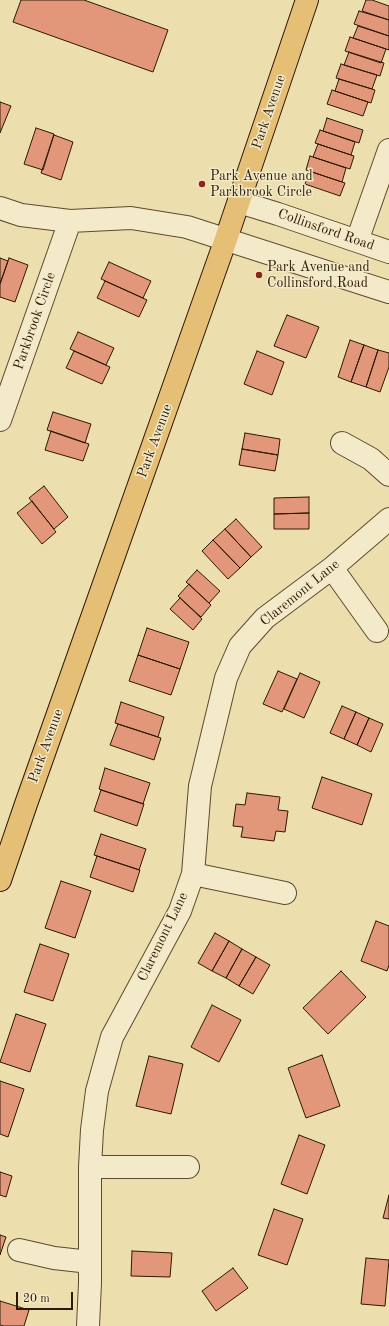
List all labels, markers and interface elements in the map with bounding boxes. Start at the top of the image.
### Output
street label: Park Avenue [248,73,290,151]
place label: Park Avenue and Parkbrook Circle [210,168,313,200]
marker: Park Avenue and Parkbrook Circle [197,179,207,189]
street label: Collinsford Road [276,206,376,254]
place label: Park Avenue and Collinsford Road [267,259,370,292]
street label: Parkbrook Circle [10,270,60,372]
marker: Park Avenue and Collinsford Road [254,270,264,280]
street label: Park Avenue [134,402,176,480]
street label: Claremont Lane [257,556,343,630]
street label: Park Avenue [25,707,67,785]
street label: Claremont Lane [134,890,192,984]
scale bar [18,1284,75,1310]
text: 20 m [23,1293,50,1305]

